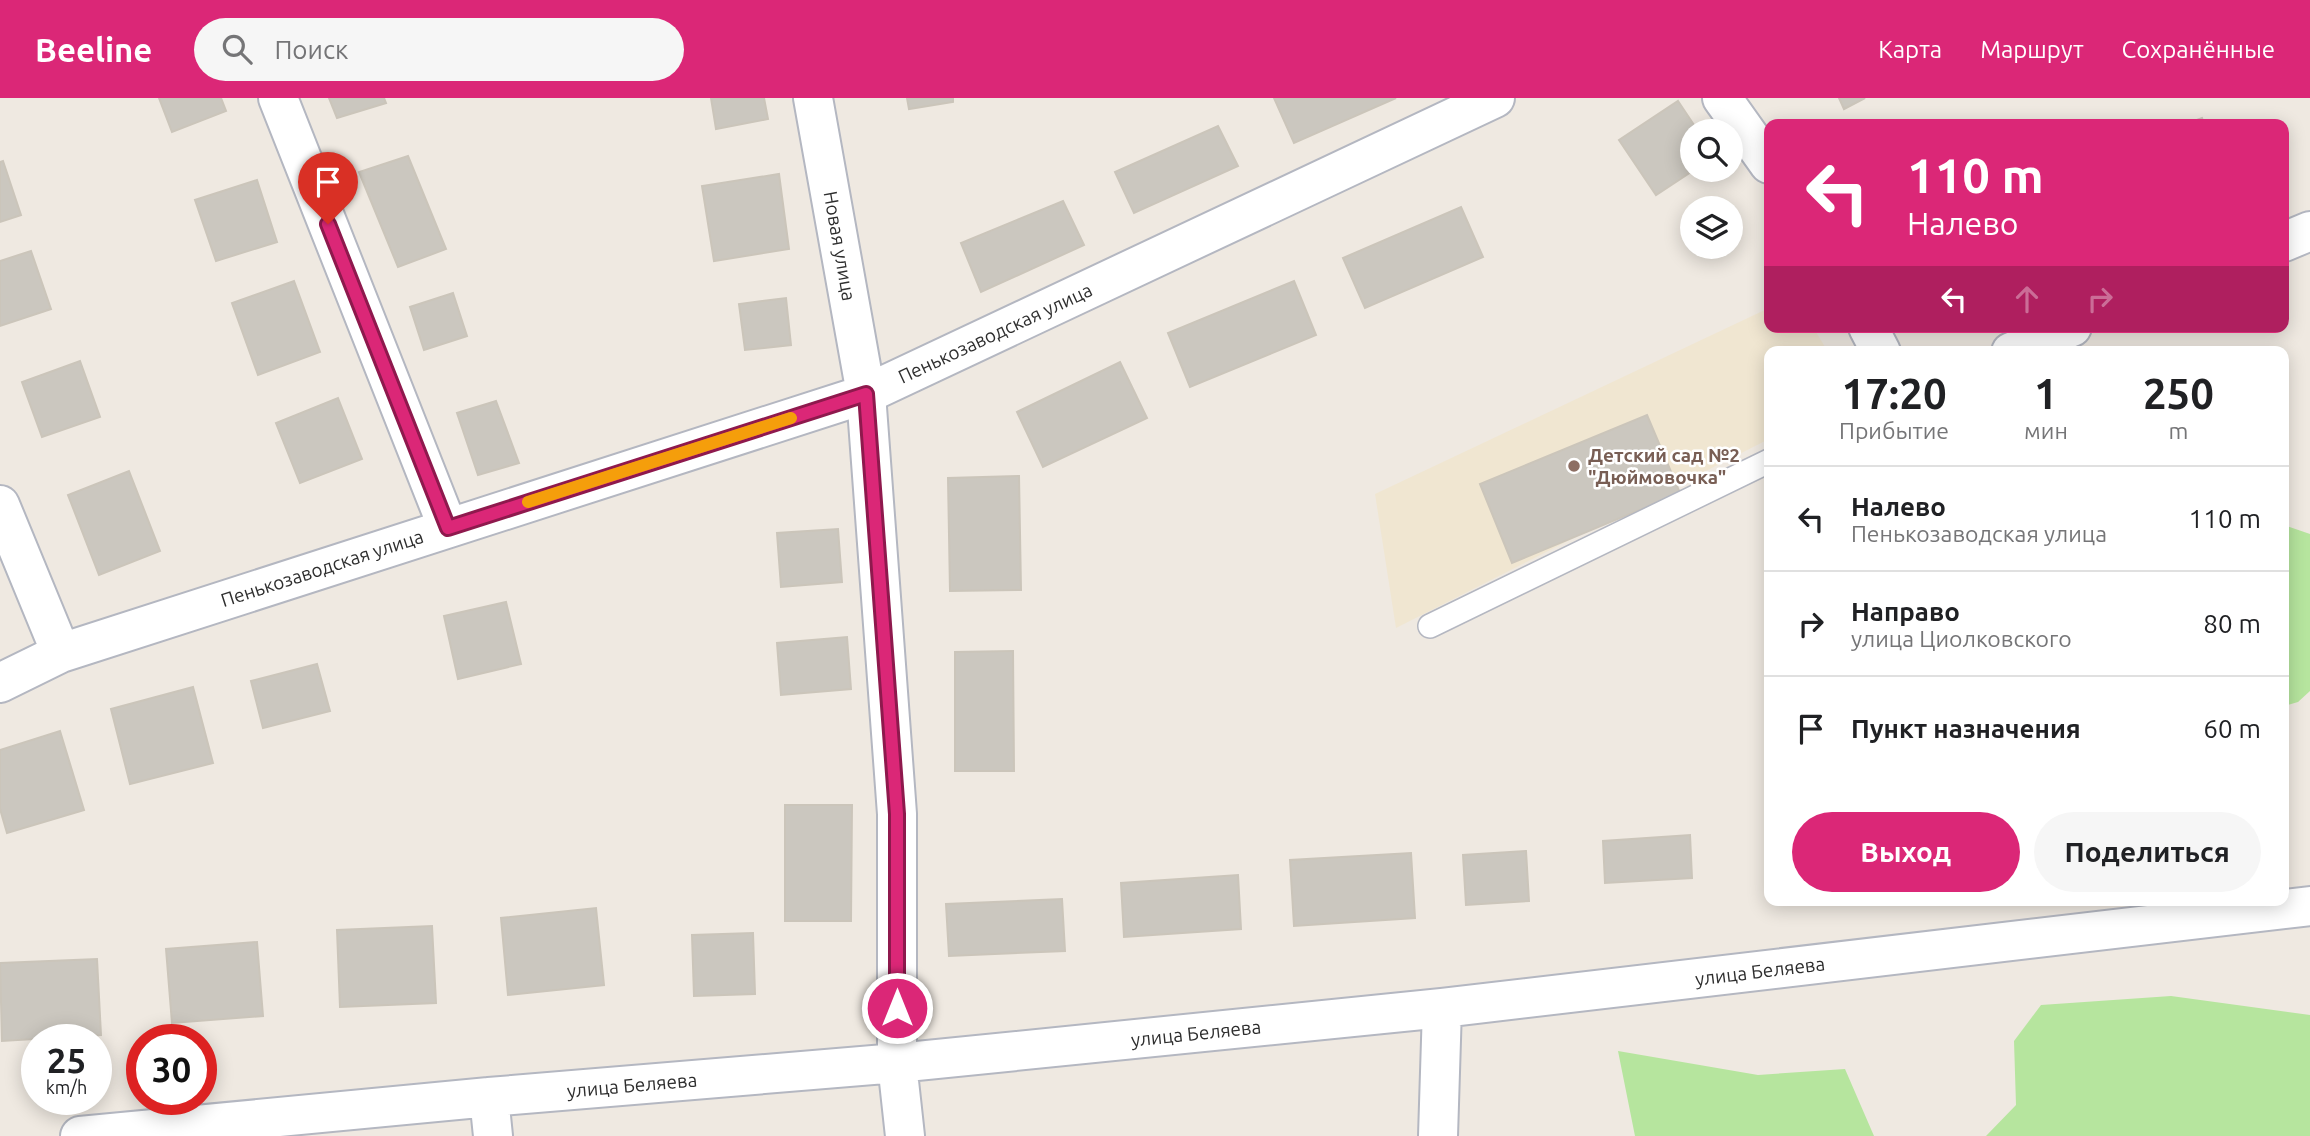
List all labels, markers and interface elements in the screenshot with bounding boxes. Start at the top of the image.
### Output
search box [194,18,684,81]
icon: search [218,30,256,68]
text: Beeline [35,31,152,68]
text: Поиск [274,35,348,64]
text: Карта [1878,36,1942,63]
text: Маршрут [1980,36,2084,63]
text: Сохранённые [2122,36,2275,63]
map controls [1680,119,1743,259]
button: search [1680,119,1743,182]
icon: left [1792,147,1883,238]
text: 110 m [1907,147,2044,202]
pin [298,152,358,224]
icon: arrive [309,163,347,201]
street label: Новая улица [820,189,860,303]
button: layers [1680,196,1743,259]
text: Налево [1907,205,2019,241]
street label: Пенькозаводская улица [895,278,1095,388]
icon: left [1935,280,1973,318]
icon: ahead [2008,280,2046,318]
icon: right [2081,280,2119,318]
text: 17:20 [1841,370,1947,417]
text: 1 [2034,370,2058,417]
text: 250 [2143,370,2214,417]
text: Прибытие [1839,418,1949,443]
text: мин [2024,418,2068,443]
text: m [2168,418,2188,443]
place label: Детский сад №2 "Дюймовочка" [1588,444,1740,488]
marker: Детский сад №2 "Дюймовочка" [1566,458,1582,474]
text: Налево [1851,492,1946,521]
icon: left [1792,500,1830,538]
text: 110 m [2189,504,2261,533]
text: Пенькозаводская улица [1851,521,2107,546]
street label: Пенькозаводская улица [218,525,426,611]
text: Направо [1851,597,1960,626]
icon: right [1792,605,1830,643]
text: 80 m [2203,609,2261,638]
text: улица Циолковского [1851,626,2072,651]
icon: arrive [1792,710,1830,748]
text: Пункт назначения [1851,714,2081,743]
text: 60 m [2203,714,2261,743]
button: Выход [1792,812,2020,892]
button: Поделиться [2034,812,2261,892]
street label: улица Беляева [1694,952,1826,990]
position arrow [860,971,934,1045]
street label: улица Беляева [1130,1015,1262,1051]
speed limit sign: 30 [126,1024,217,1115]
text: 25 [47,1040,86,1080]
street label: улица Беляева [566,1068,698,1102]
text: km/h [46,1077,87,1097]

